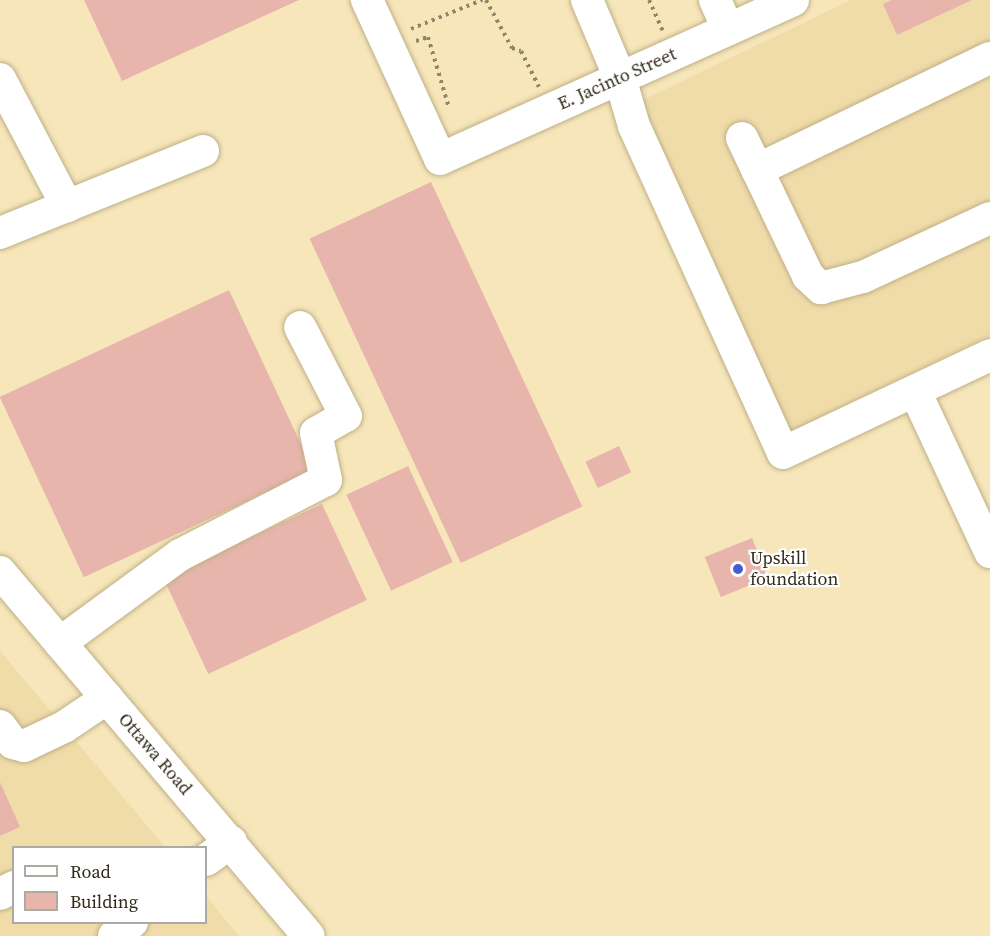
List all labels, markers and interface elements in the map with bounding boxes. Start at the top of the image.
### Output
street label: E. Jacinto Street [554,43,680,115]
place label: Upskill foundation [750,548,838,590]
marker: Upskill foundation [731,562,745,576]
street label: Ottawa Road [114,709,196,799]
legend [12,846,207,924]
text: Road [70,859,111,884]
text: Building [70,889,138,914]

